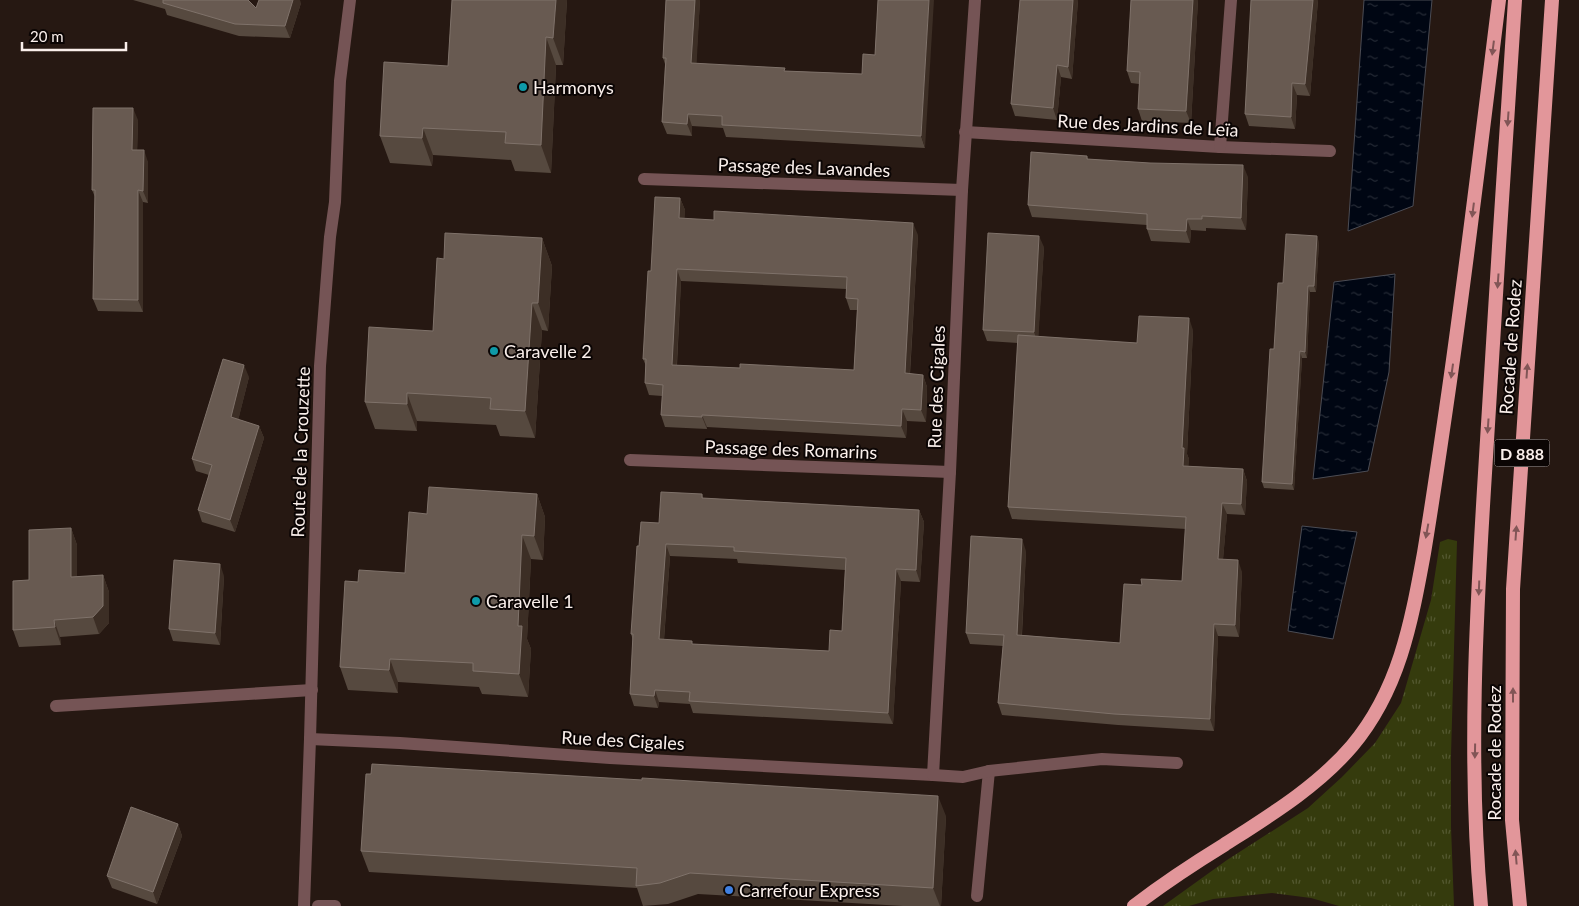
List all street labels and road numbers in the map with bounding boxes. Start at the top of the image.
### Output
street label: Rue des Jardins de Leïa [1057,109,1239,141]
street label: Passage des Lavandes [717,153,891,181]
street label: Rocade de Rodez [1494,279,1526,415]
street label: Rue des Cigales [923,325,949,449]
street label: Route de la Crouzette [286,366,314,538]
street label: Passage des Romarins [704,435,878,463]
road number: D 888 [1494,439,1550,466]
street label: Rocade de Rodez [1483,685,1505,821]
street label: Rue des Cigales [561,726,685,754]

